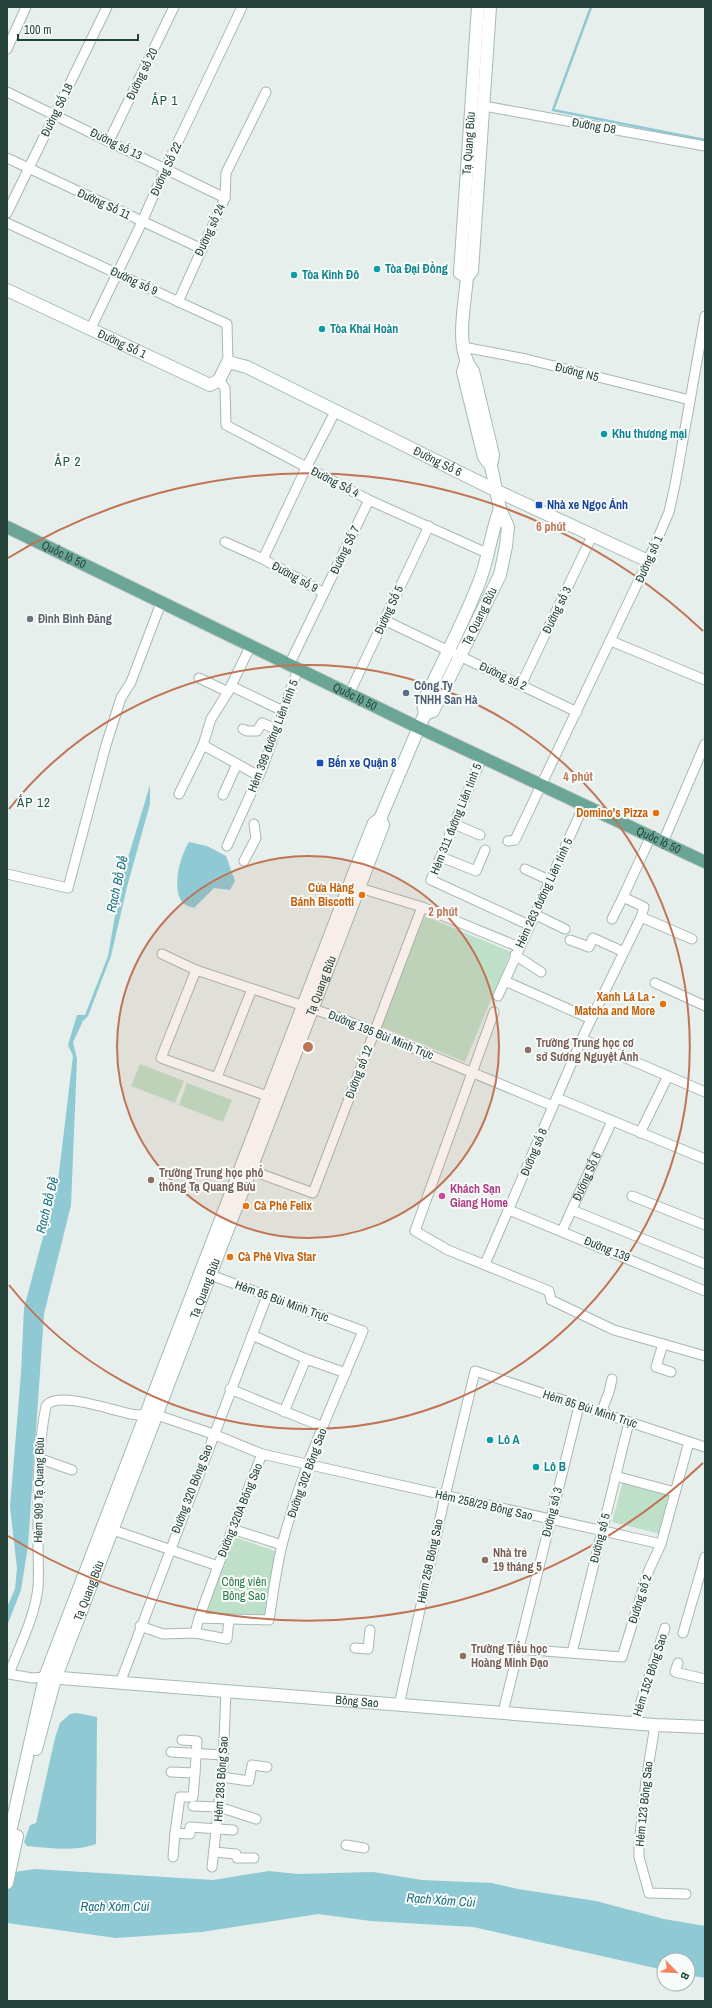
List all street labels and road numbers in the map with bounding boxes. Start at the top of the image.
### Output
street label: Đường số 20 [123,45,161,103]
street label: Đường Số 18 [37,81,77,139]
street label: Tạ Quang Bửu [459,111,479,175]
street label: Đường D8 [571,114,617,138]
street label: Đường số 13 [87,125,145,163]
street label: Đường Số 22 [147,140,185,198]
street label: Đường Số 11 [75,185,134,223]
street label: Đường số 24 [191,201,229,259]
street label: Đường số 9 [108,263,160,299]
street label: Đường Số 1 [95,326,149,362]
street label: Đường N5 [554,359,601,385]
street label: Đường Số 6 [411,443,465,480]
street label: Đường Số 4 [308,463,362,501]
street label: Đường Số 7 [326,523,364,577]
street label: Đường số 1 [631,532,667,585]
street label: Quốc lộ 50 [39,537,89,572]
street label: Đường số 9 [269,558,321,596]
street label: Đường Số 5 [371,583,407,637]
street label: Tạ Quang Bửu [458,584,501,648]
street label: Đường số 3 [539,584,575,636]
street label: Đường số 2 [477,658,529,694]
street label: Hẻm 399 đường Liên tỉnh 5 [244,677,302,795]
street label: Quốc lộ 50 [330,679,380,714]
street label: Hẻm 311 đường Liên tỉnh 5 [426,761,486,877]
street label: Quốc lộ 50 [634,823,684,858]
street label: Hẻm 263 đường Liên tỉnh 5 [512,835,577,950]
street label: Tạ Quang Bửu [302,954,340,1018]
street label: Đường 195 Bùi Minh Trực [326,1007,436,1063]
street label: Đường số 12 [342,1043,376,1101]
street label: Đường số 8 [517,1126,551,1178]
street label: Đường Số 6 [569,1149,605,1203]
street label: Đường 139 [582,1233,632,1265]
street label: Tạ Quang Bửu [186,1256,224,1321]
street label: Hẻm 85 Bùi Minh Trực [233,1277,331,1325]
street label: Hẻm 85 Bùi Minh Trực [541,1386,639,1432]
street label: Đường 302 Bông Sao [283,1426,331,1520]
street label: Hẻm 909 Tạ Quang Bửu [30,1437,48,1543]
street label: Đường 320 Bông Sao [168,1442,216,1536]
street label: Đường 320A Bông Sao [214,1461,266,1559]
street label: Hẻm 258/29 Bông Sao [434,1486,534,1524]
street label: Đường số 3 [538,1486,566,1538]
street label: Đường số 5 [586,1511,614,1564]
street label: Hẻm 258 Bông Sao [413,1517,447,1605]
street label: Tạ Quang Bửu [70,1558,108,1623]
street label: Đường số 2 [625,1573,655,1625]
street label: Hẻm 152 Bông Sao [629,1632,671,1718]
street label: Bông Sao [335,1692,379,1711]
street label: Hẻm 283 Bông Sao [210,1736,232,1822]
street label: Hẻm 123 Bông Sao [632,1760,656,1848]

